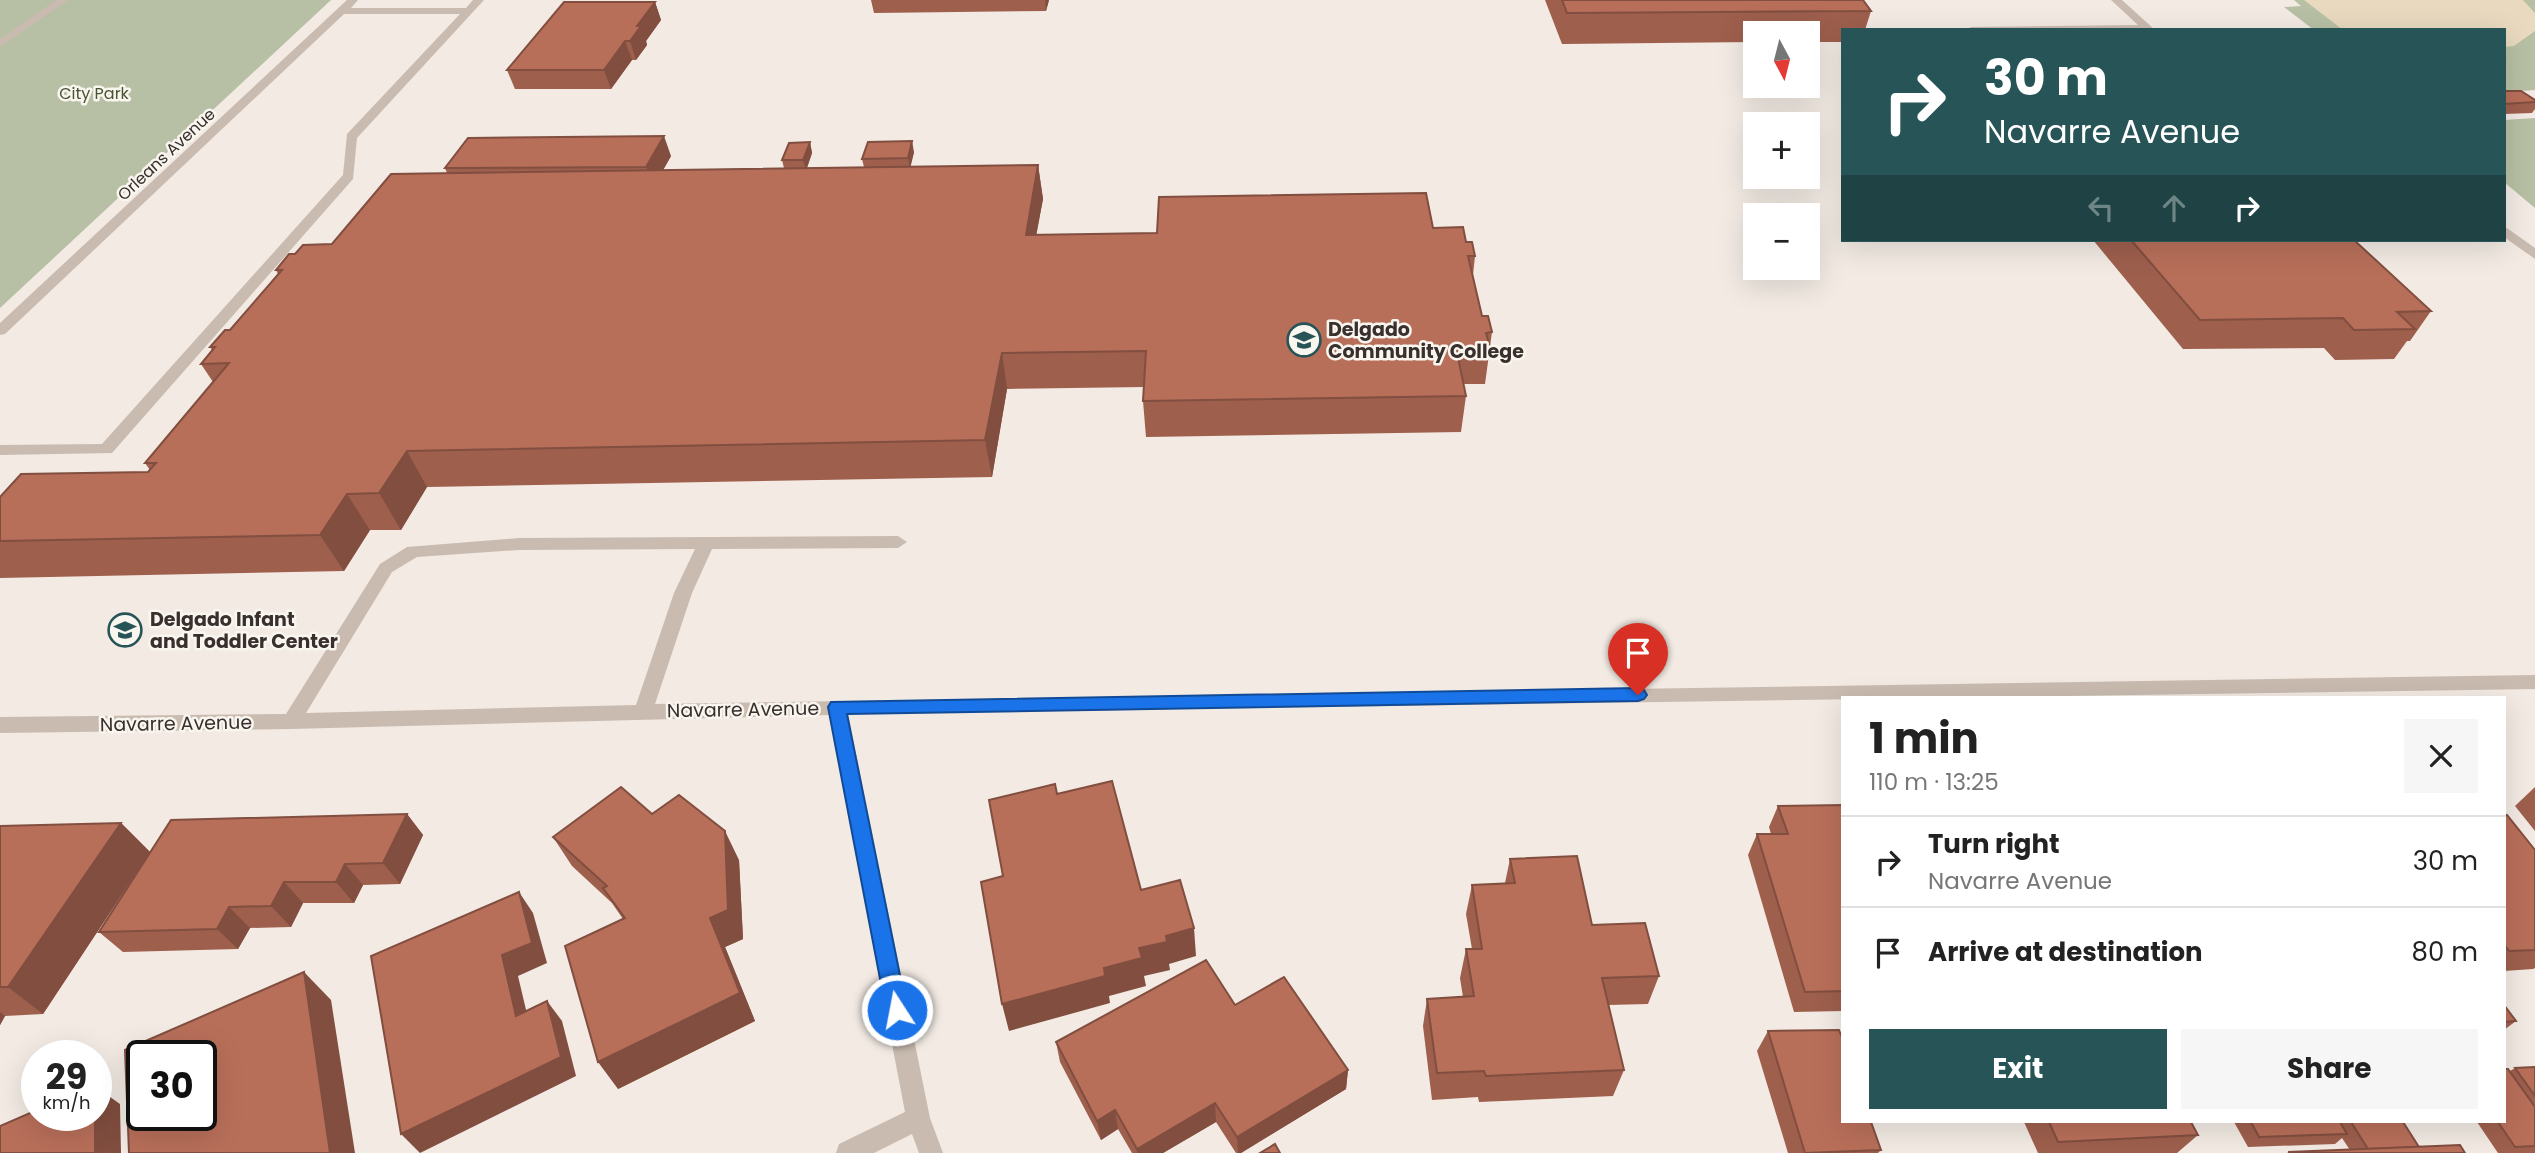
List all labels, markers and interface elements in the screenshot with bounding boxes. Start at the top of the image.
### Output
north arrow [1743,21,1820,98]
map controls [1743,21,1820,280]
text: 30 m [1984,44,2108,112]
icon: right [1869,56,1960,147]
park label: City Park [59,82,130,105]
street label: Orleans Avenue [112,103,220,206]
text: Navarre Avenue [1984,109,2240,154]
button: + [1743,112,1820,189]
icon: left [2082,189,2120,227]
icon: ahead [2155,189,2193,227]
icon: right [2228,189,2266,227]
button: − [1743,203,1820,280]
place label: Delgado Community College [1328,316,1524,365]
school or university icon: Delgado Community College [1285,321,1323,359]
place label: Delgado Infant and Toddler Center [150,606,338,655]
school or university icon: Delgado Infant and Toddler Center [106,611,144,649]
pin [1608,623,1668,695]
icon: arrive [1619,634,1657,672]
street label: Navarre Avenue [667,695,819,724]
street label: Navarre Avenue [100,709,252,738]
text: 1 min [1869,709,1979,768]
button: close [2404,719,2478,793]
text: 110 m · 13:25 [1869,766,1999,798]
text: Turn right [1928,826,2060,862]
icon: right [1869,843,1907,881]
text: 30 m [2413,843,2478,879]
text: Navarre Avenue [1928,865,2112,897]
icon: arrive [1869,934,1907,972]
text: Arrive at destination [1928,934,2203,970]
text: 80 m [2412,934,2478,970]
position arrow [860,973,934,1047]
button: Exit [1869,1029,2167,1109]
button: Share [2181,1029,2478,1109]
speed limit sign: 30 [126,1040,217,1131]
text: 29 [46,1052,87,1101]
text: km/h [43,1090,90,1115]

